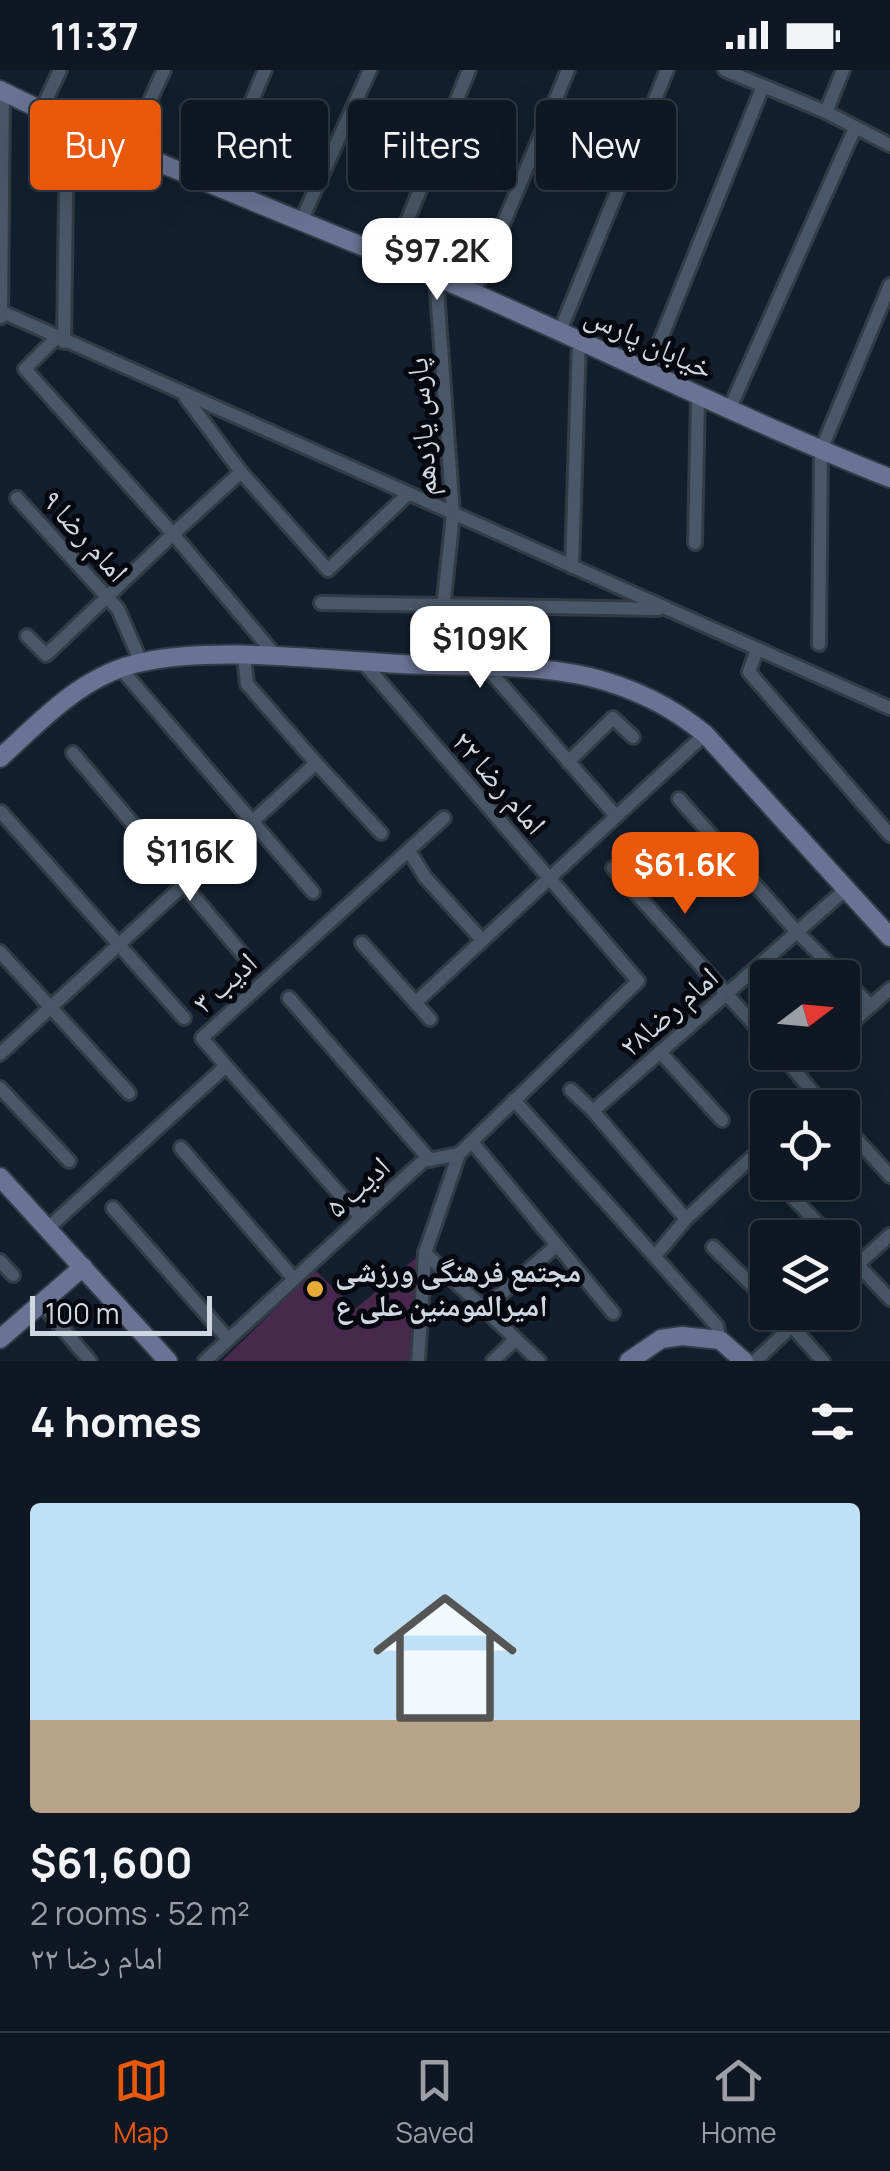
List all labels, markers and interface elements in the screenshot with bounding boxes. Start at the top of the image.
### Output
text: 11:37 [50,9,139,61]
chip: Buy [30,100,161,190]
chip: Rent [181,100,328,190]
chip: Filters [348,100,516,190]
chip: New [536,100,676,190]
pin: $97.2K [356,218,518,303]
text: $97.2K [384,228,490,272]
street label: خیابان پارس [579,293,720,388]
street label: پارس‌‌ یازدهم [395,356,447,498]
street label: امام رضا ۹ [34,480,139,590]
pin: $109K [410,606,550,691]
text: $109K [432,616,528,660]
street label: امام رضا ۲۲ [444,721,557,843]
pin: $116K [120,819,260,904]
text: $116K [146,829,234,873]
pin: $61.6K [604,832,766,917]
text: $61.6K [634,842,736,886]
street label: ادیب ۳ [183,942,265,1022]
street label: امام رضا۲۸ [610,956,726,1065]
north arrow [750,960,860,1070]
map controls [750,960,860,1330]
button: locate [750,1090,860,1200]
street label: ادیب ۵ [316,1146,398,1226]
button: layers [750,1220,860,1330]
place label: مجتمع فرهنگی ورزشی امیرالمومنین علی ‌ع [335,1250,581,1325]
marker: مجتمع فرهنگی ورزشی امیرالمومنین علی ‌ع [304,1278,326,1300]
scale bar [30,1291,212,1336]
text: 100 m [45,1294,119,1332]
text: 4 homes [30,1392,202,1450]
icon: filters [805,1394,860,1449]
icon: home [355,1568,535,1748]
text: $61,600 [30,1833,193,1891]
text: 2 rooms · 52 m² [30,1891,250,1935]
text: امام رضا ۲۲ [30,1935,163,1979]
tab: Map [113,2053,169,2151]
tab: Saved [396,2053,474,2151]
tab: Home [701,2053,777,2151]

